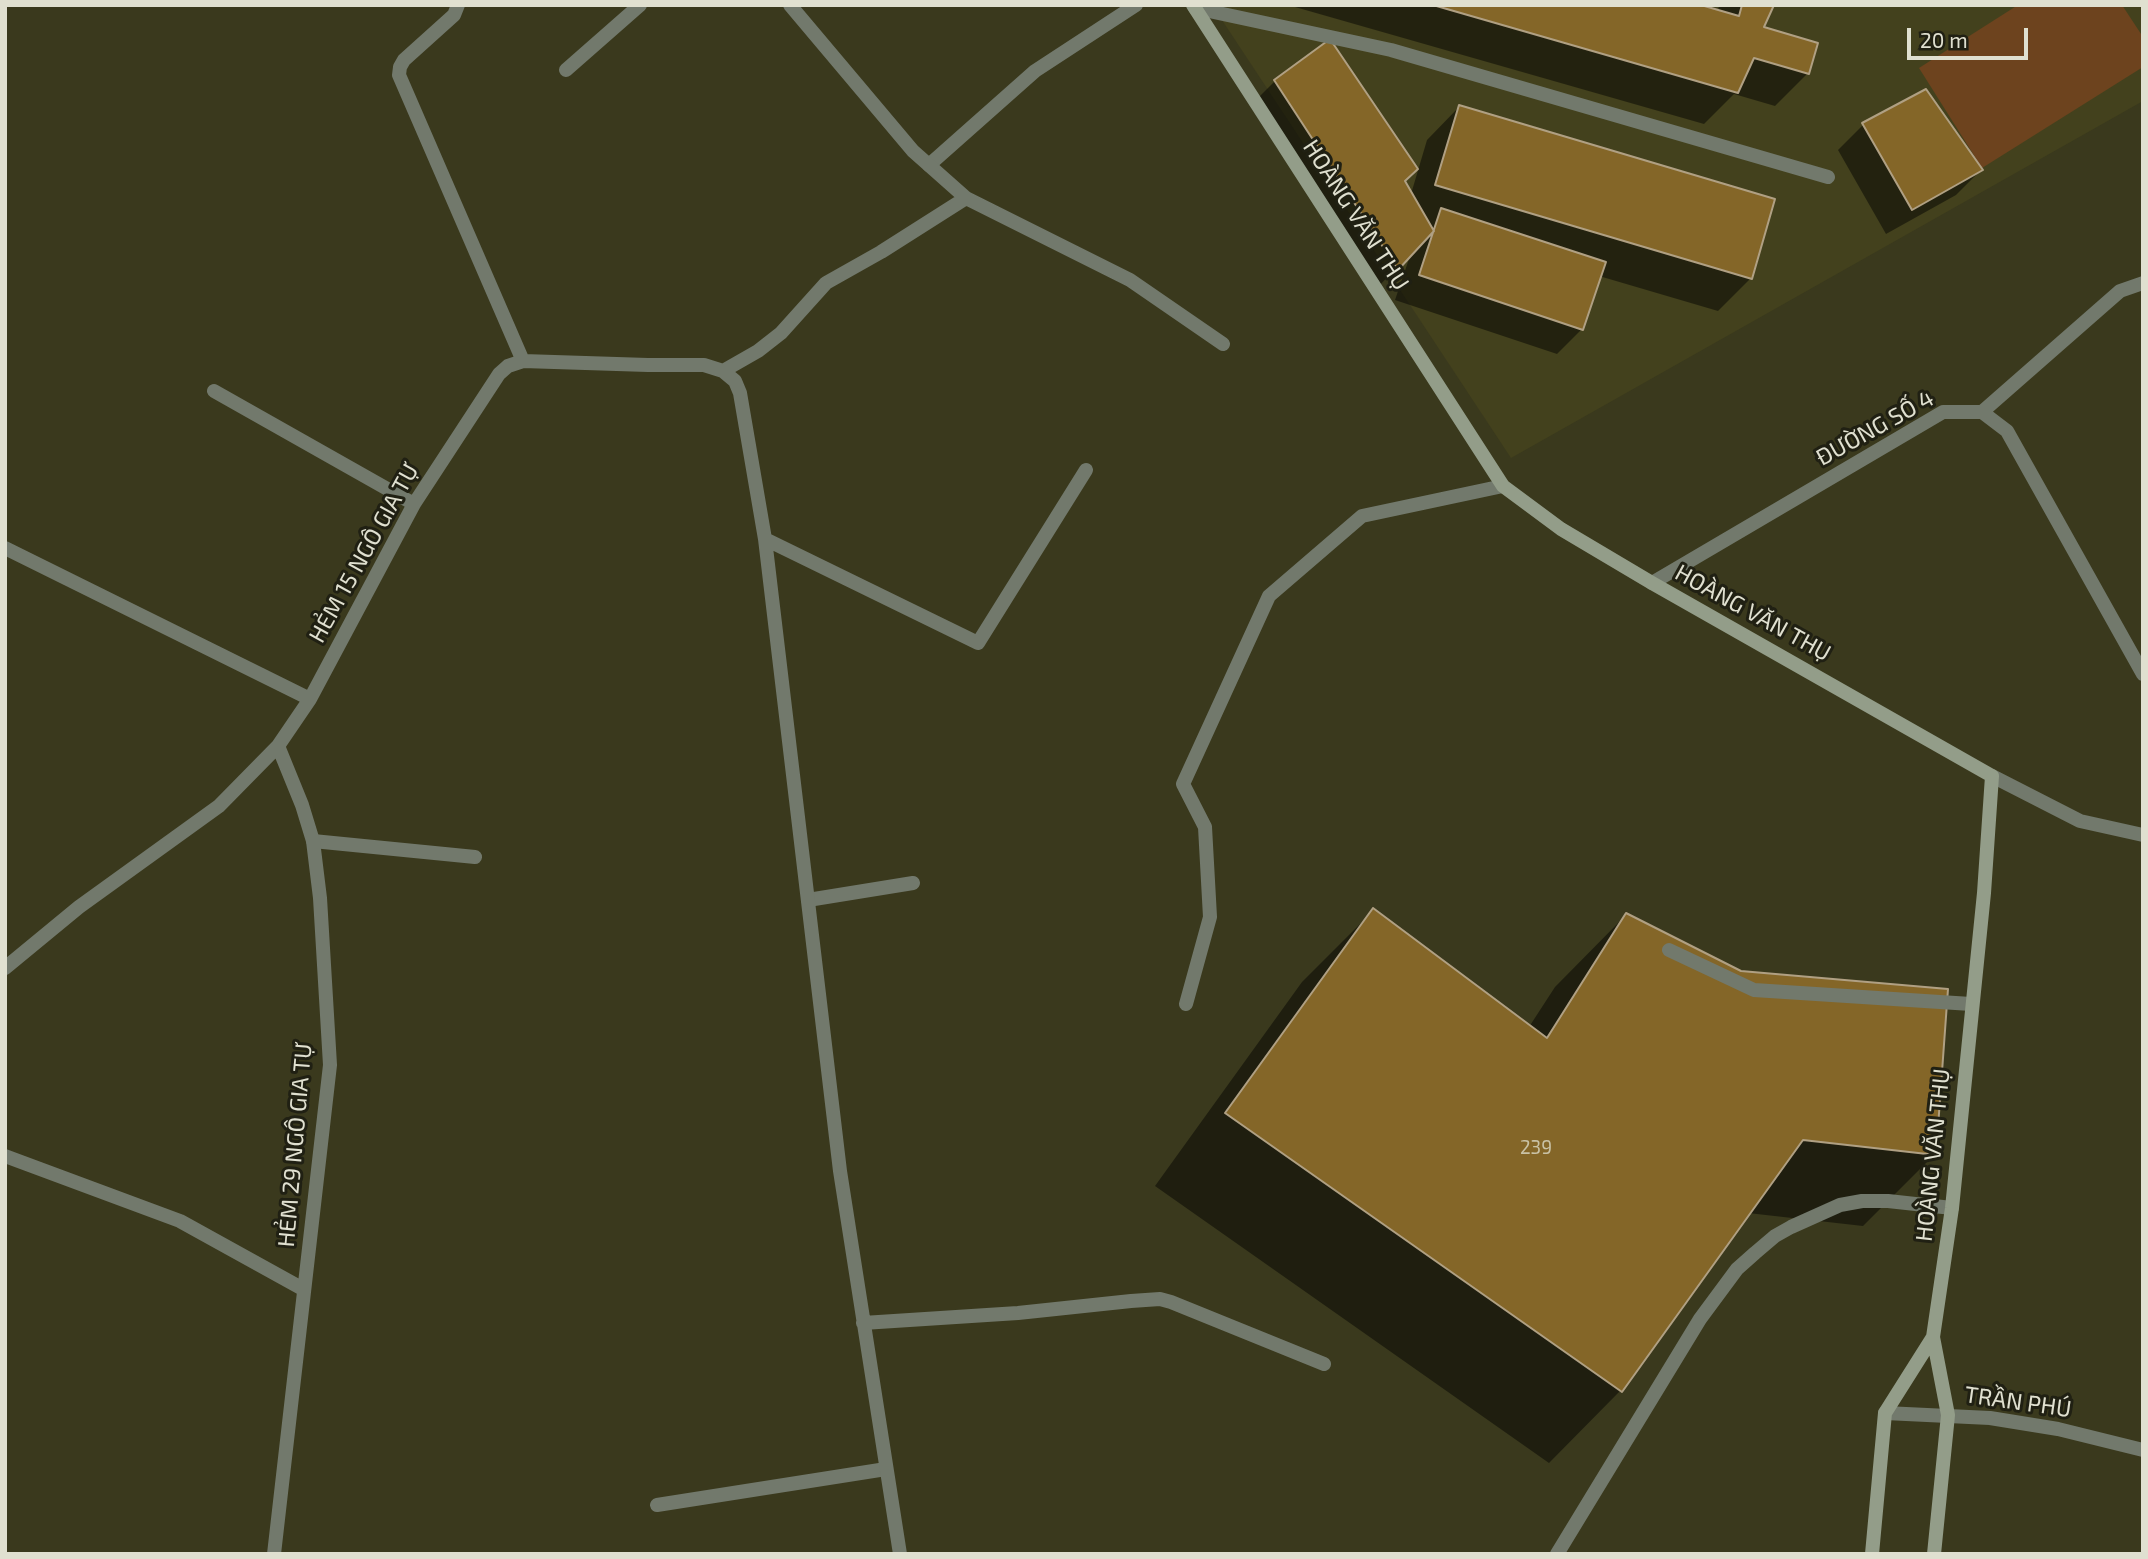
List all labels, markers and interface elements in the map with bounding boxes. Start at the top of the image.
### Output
scale bar [1910,14,2031,58]
text: 20 m [1920,27,1968,52]
street label: HOÀNG VĂN THỤ [1297,135,1415,295]
street label: ĐƯỜNG SỐ 4 [1811,384,1939,472]
street label: HẺM 15 NGÔ GIA TỰ [303,459,425,647]
street label: HOÀNG VĂN THỤ [1670,559,1836,667]
street label: HẺM 29 NGÔ GIA TỰ [272,1042,318,1248]
street label: HOÀNG VĂN THỤ [1910,1067,1956,1243]
house number: 239 [1520,1137,1552,1159]
street label: TRẦN PHÚ [1963,1381,2073,1423]

